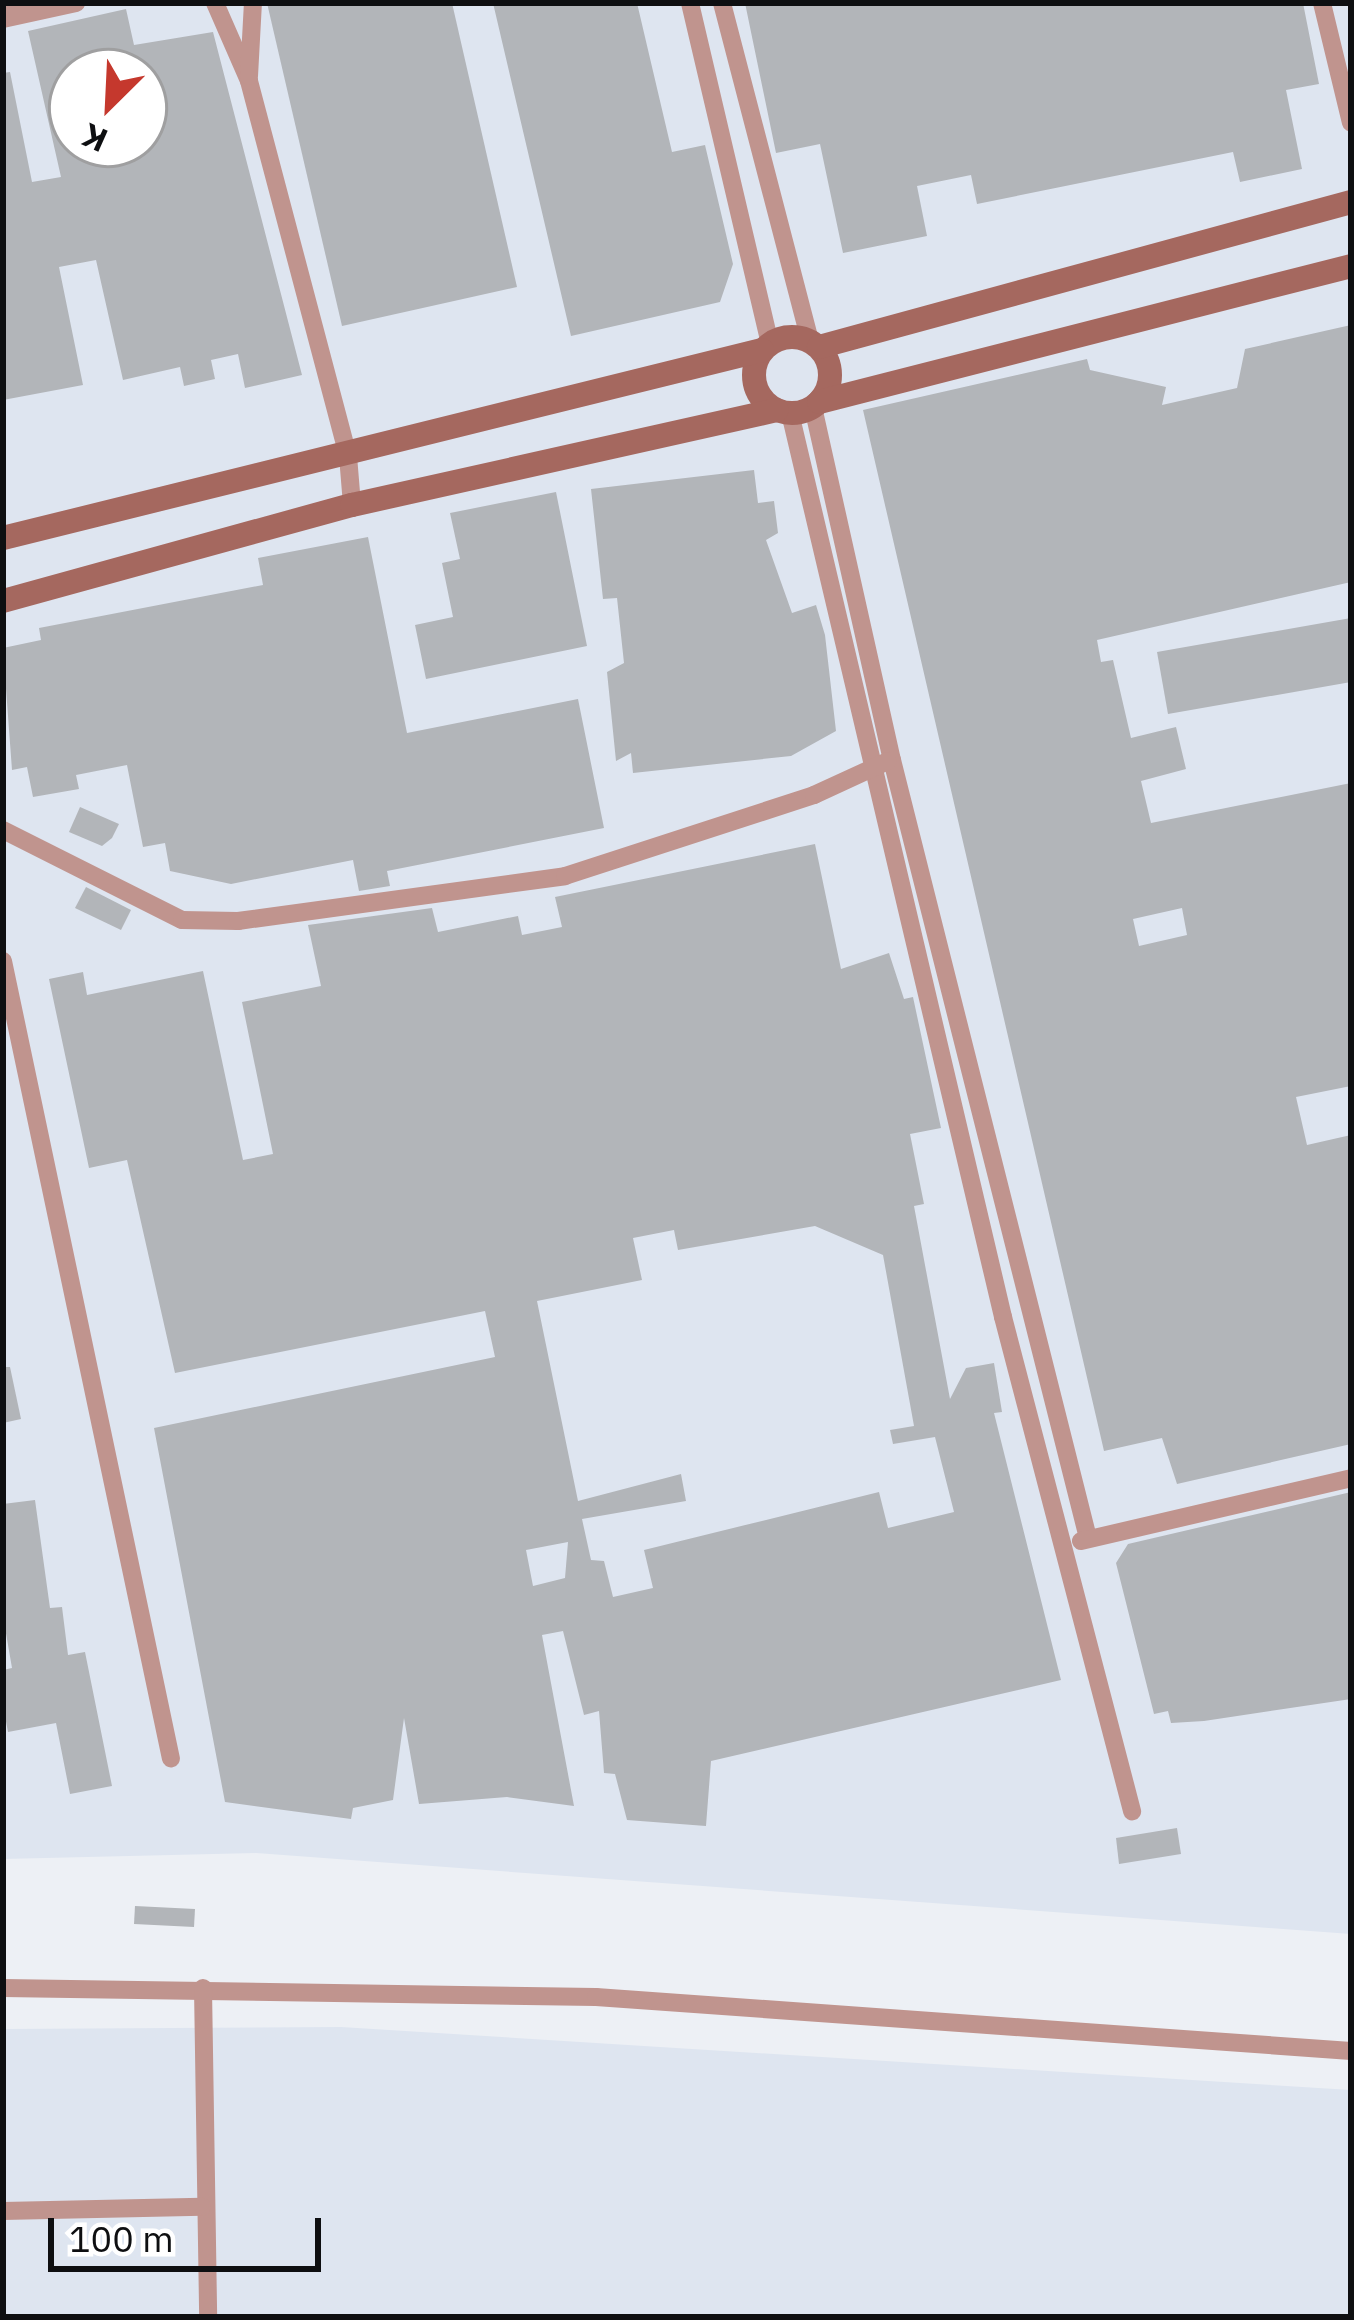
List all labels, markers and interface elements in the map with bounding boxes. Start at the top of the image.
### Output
north arrow [48,48,168,168]
text: K [75,114,114,163]
scale bar [54,2194,327,2268]
text: 100 m [69,2215,174,2262]

